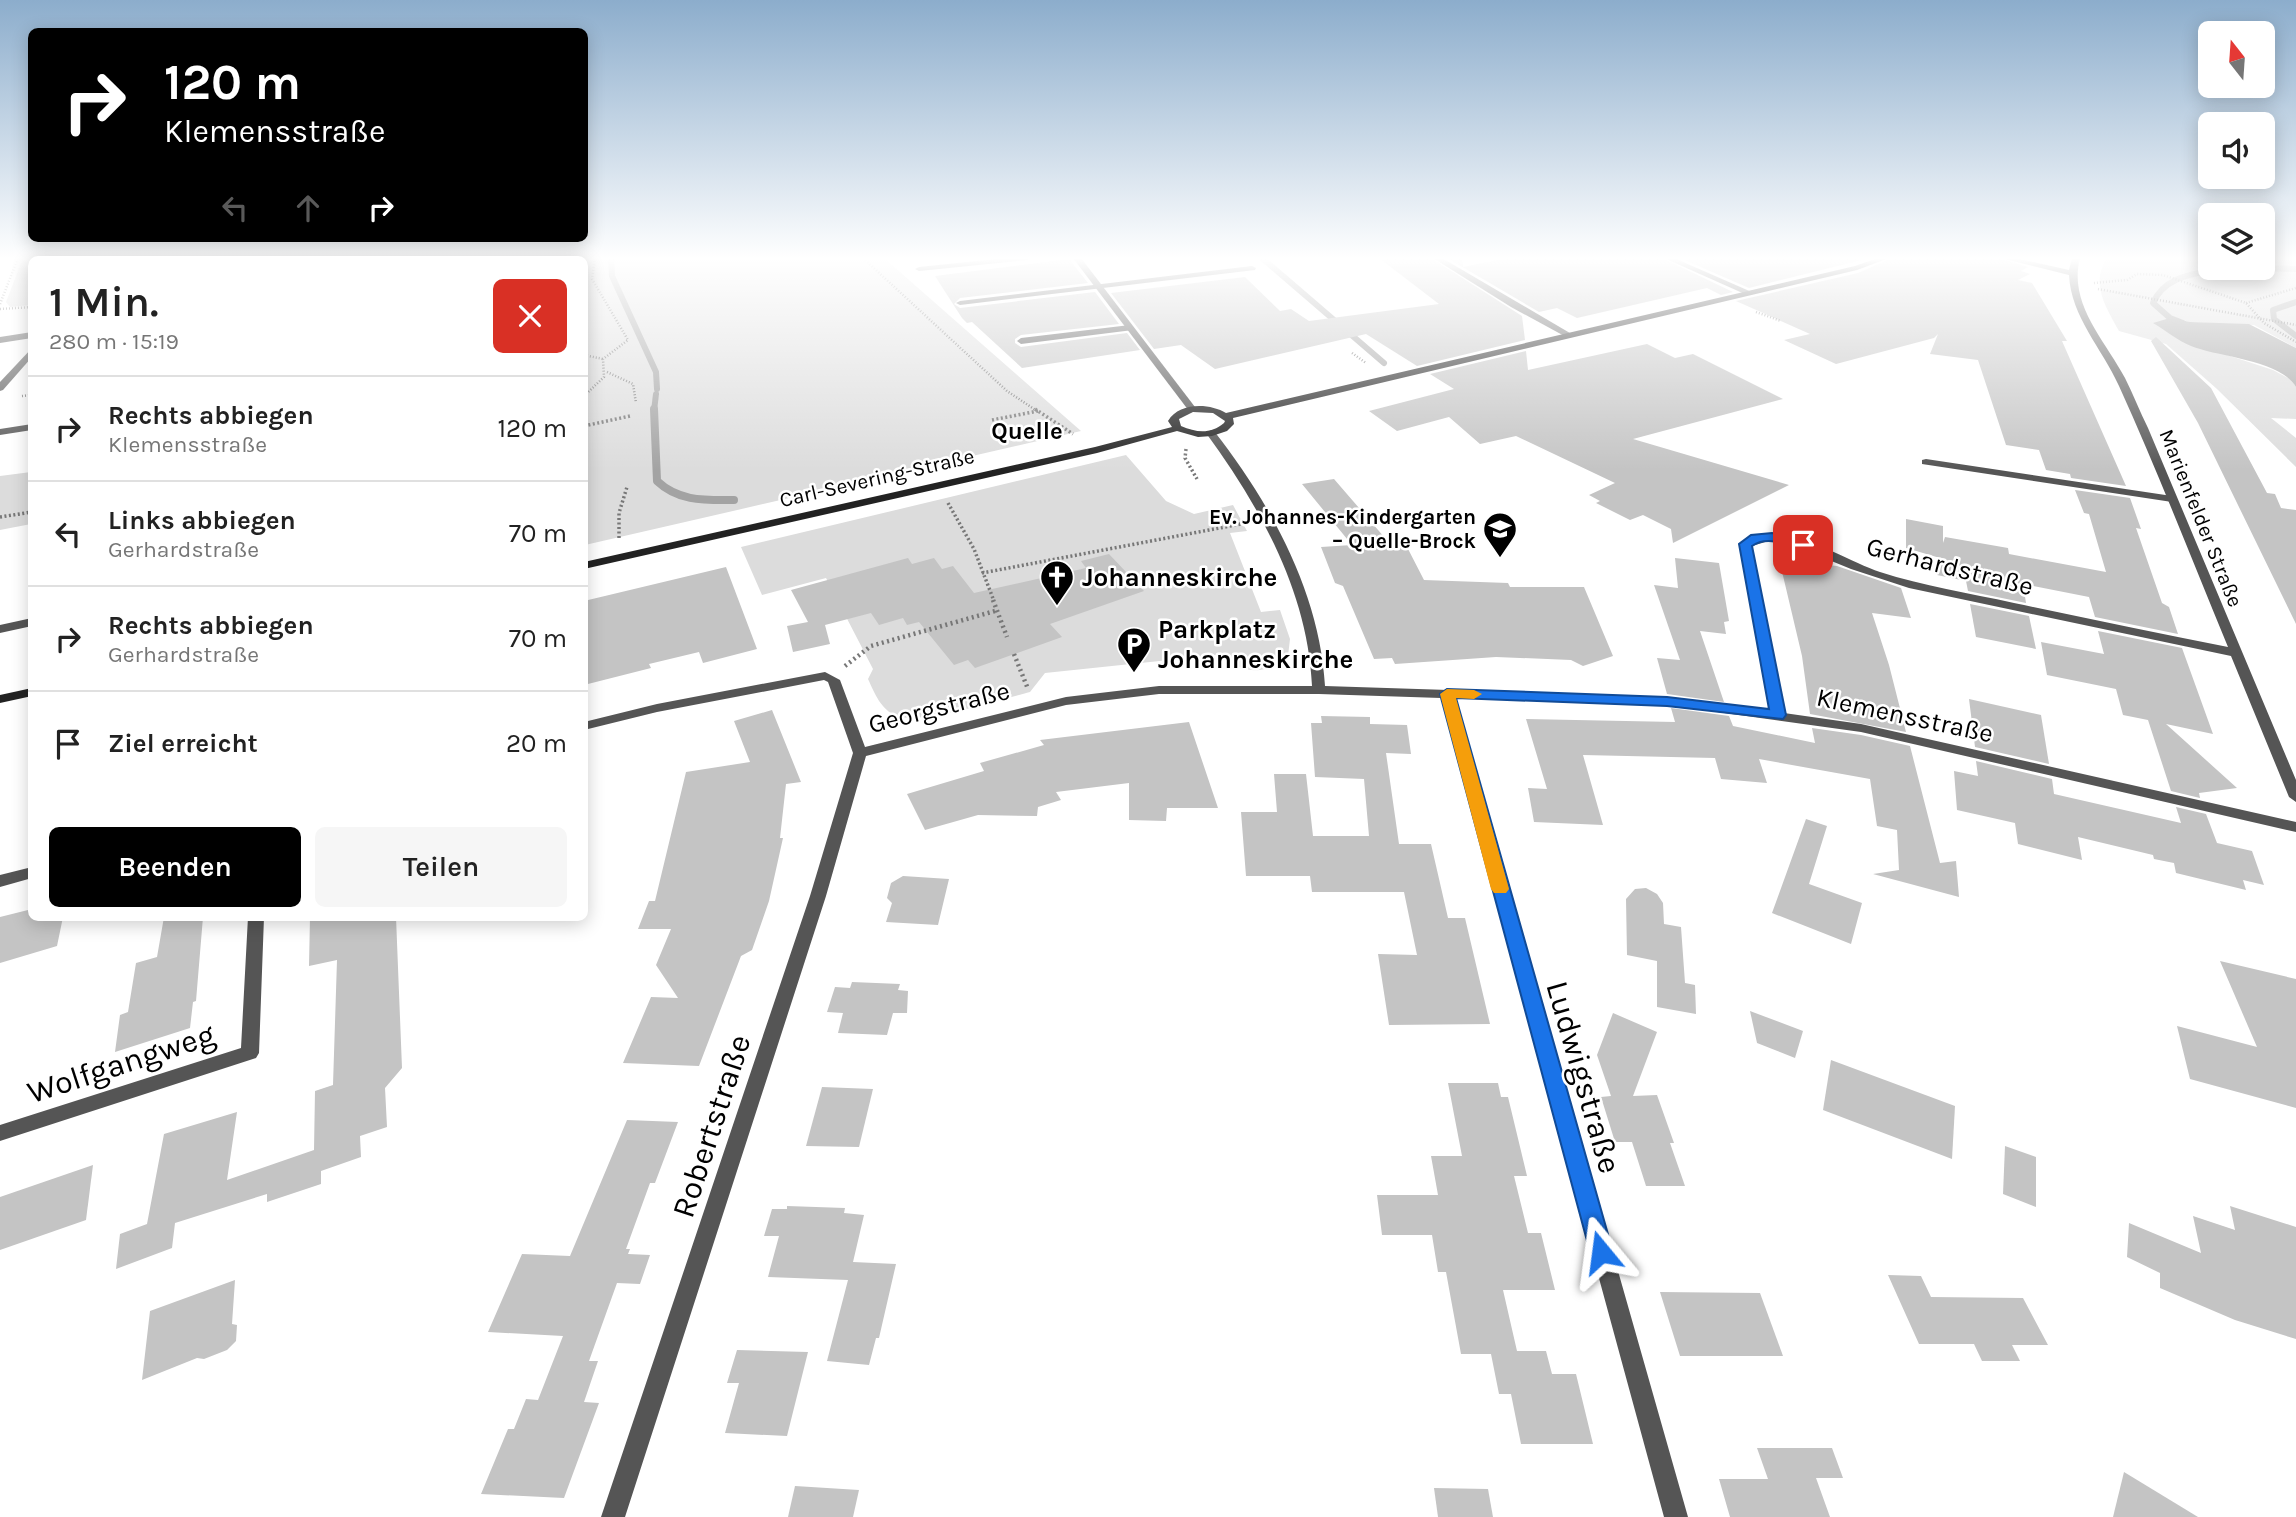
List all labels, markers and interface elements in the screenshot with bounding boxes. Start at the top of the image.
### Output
north arrow [2198,21,2275,98]
map controls [2198,21,2275,280]
text: 120 m [164,54,301,111]
icon: right [49,56,140,147]
button: sound [2198,112,2275,189]
text: Klemensstraße [164,113,385,150]
icon: left [216,189,254,227]
icon: ahead [289,189,327,227]
icon: right [362,189,400,227]
button: layers [2198,203,2275,280]
text: 1 Min. [49,277,159,327]
button: close [493,279,567,353]
text: 280 m · 15:19 [49,328,179,355]
text: Rechts abbiegen [108,400,314,431]
icon: right [49,410,87,448]
text: 120 m [497,413,567,444]
district label: Quelle [991,417,1063,445]
street label: Marienfelder Straße [2154,426,2248,610]
text: Klemensstraße [108,431,267,458]
street label: Carl-Severing-Straße [777,444,977,512]
text: Links abbiegen [108,505,296,536]
place label: Ev. Johannes-Kindergarten – Quelle-Brock [1209,505,1477,553]
school or university icon: Ev. Johannes-Kindergarten – Quelle-Brock [1481,510,1519,559]
icon: left [49,515,87,553]
pin [1773,515,1833,575]
text: 70 m [509,518,567,549]
icon: arrive [1784,526,1822,564]
street label: Gerhardstraße [1863,531,2036,602]
text: Gerhardstraße [108,536,259,563]
church icon: Johanneskirche [1038,558,1076,607]
place label: Johanneskirche [1082,562,1277,593]
text: Rechts abbiegen [108,610,314,641]
place label: Parkplatz Johanneskirche [1158,614,1353,675]
icon: right [49,620,87,658]
text: 70 m [509,623,567,654]
parking icon: Parkplatz Johanneskirche [1115,625,1153,674]
text: Gerhardstraße [108,641,259,668]
street label: Georgstraße [865,675,1013,740]
street label: Klemensstraße [1814,682,1996,749]
icon: arrive [49,725,87,763]
text: Ziel erreicht [108,728,258,759]
text: 20 m [506,728,567,759]
button: Beenden [49,827,301,907]
button: Teilen [315,827,567,907]
street label: Ludwigstraße [1538,977,1629,1177]
street label: Wolfgangweg [23,1016,220,1111]
street label: Robertstraße [664,1030,758,1222]
position arrow [1564,1215,1638,1289]

